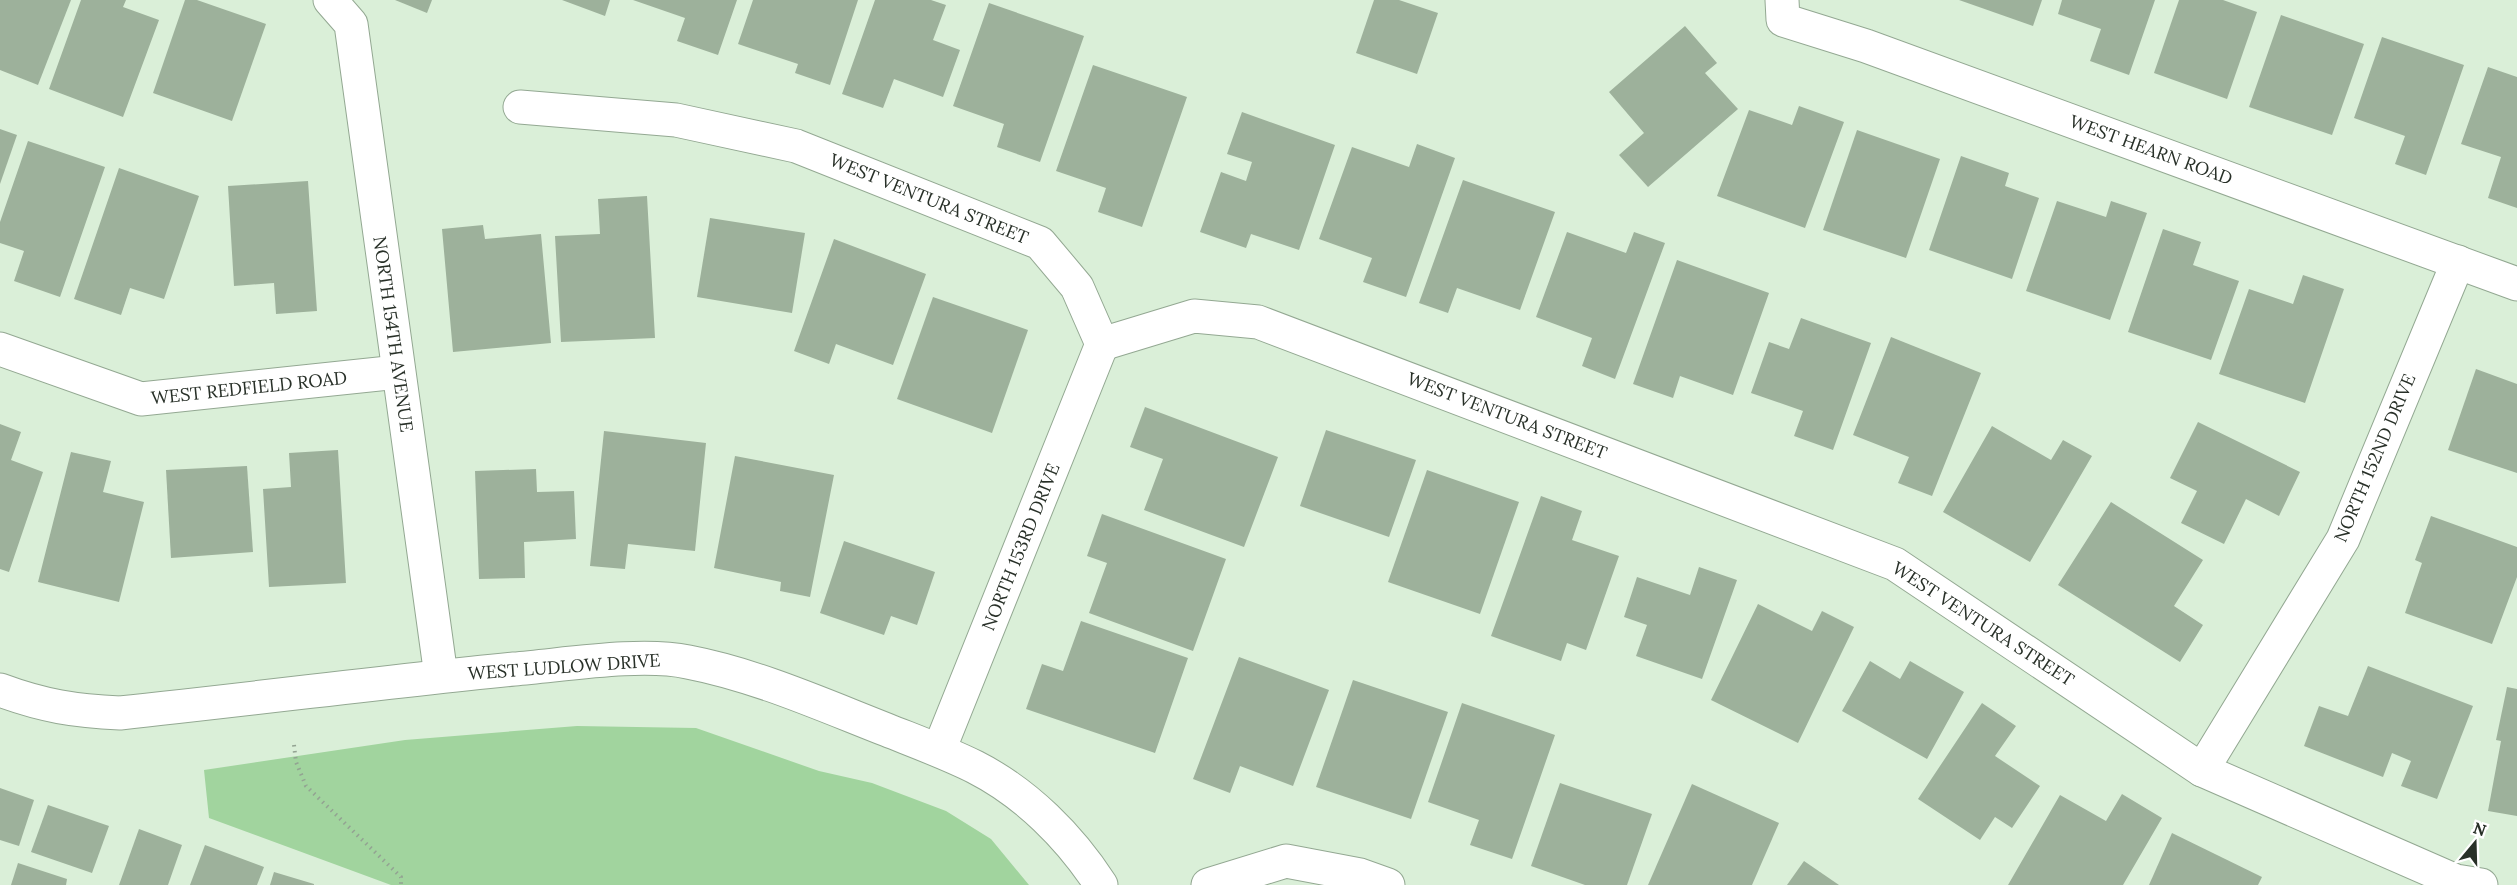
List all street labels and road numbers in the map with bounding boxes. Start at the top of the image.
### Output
street label: WEST HEARN ROAD [2066,109,2236,190]
street label: WEST VENTURA STREET [826,148,1032,249]
street label: NORTH 154TH AVENUE [368,234,419,433]
street label: WEST REDFIELD ROAD [150,366,348,409]
street label: WEST VENTURA STREET [1404,367,1611,465]
street label: NORTH 152ND DRIVE [2329,370,2420,545]
street label: NORTH 153RD DRIVE [976,460,1065,634]
street label: WEST VENTURA STREET [1888,556,2079,691]
street label: WEST LUDLOW DRIVE [467,648,661,685]

